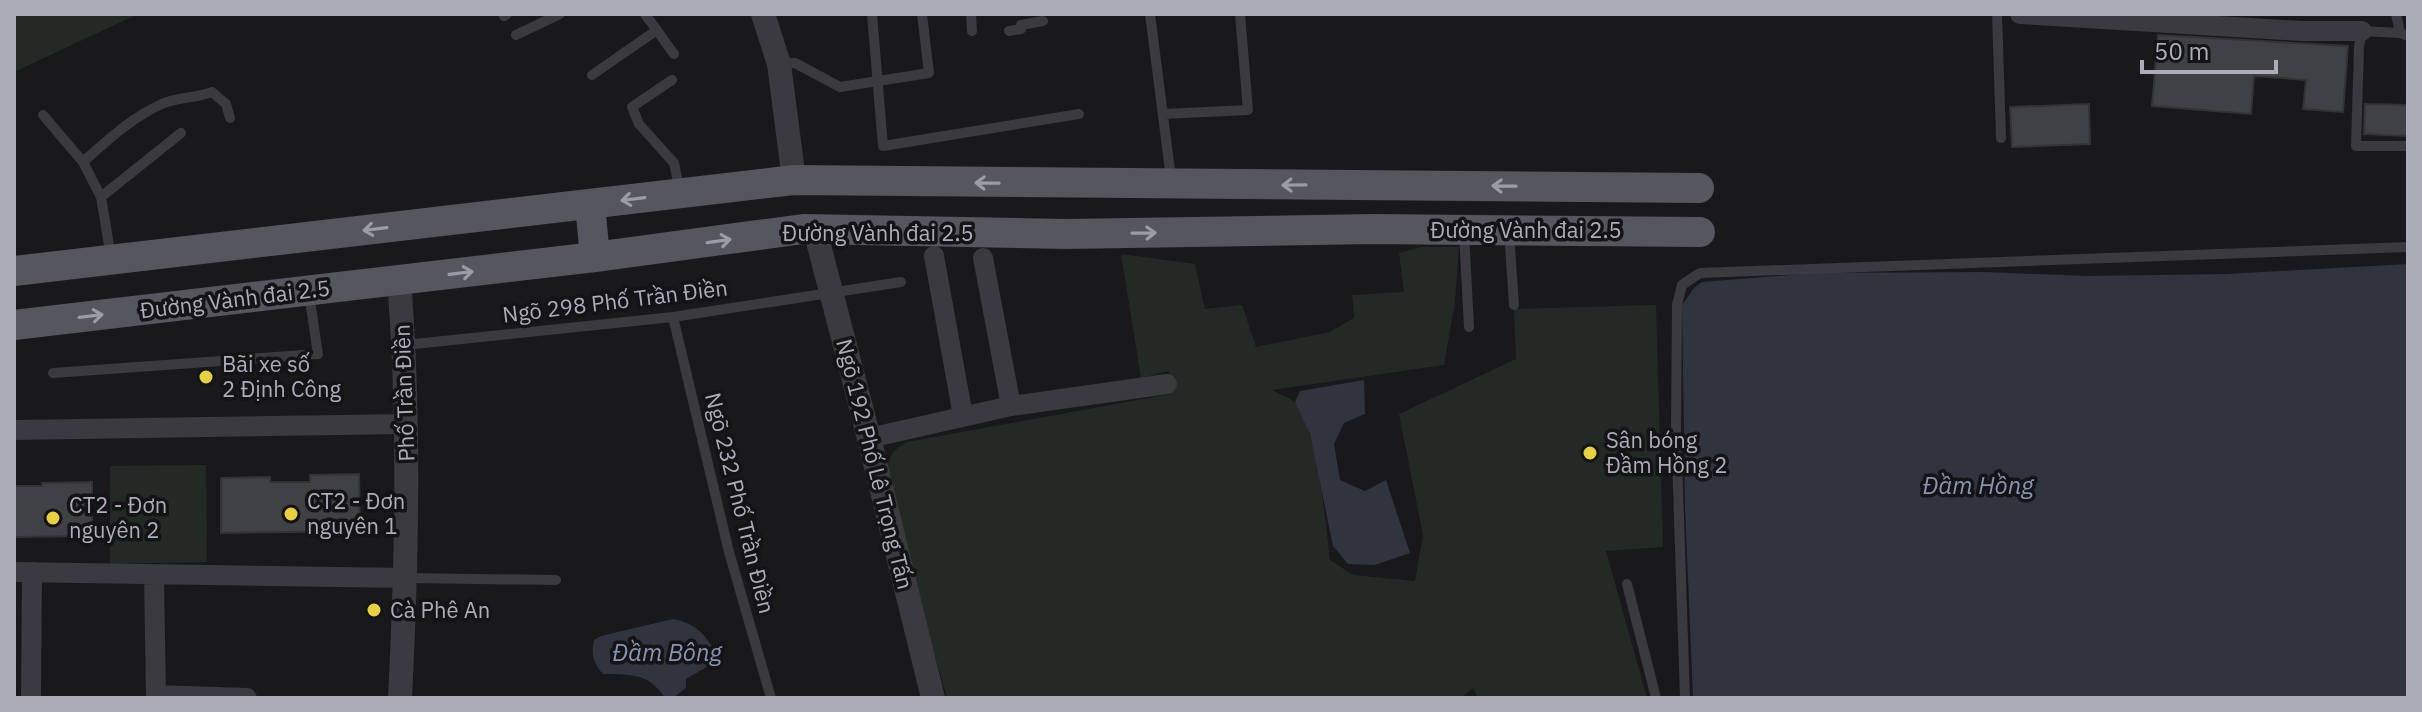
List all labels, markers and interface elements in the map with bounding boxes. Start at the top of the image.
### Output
scale bar [2142,24,2276,74]
text: 50 m [2154,35,2209,67]
one-way arrow [974,175,1001,190]
one-way arrow [1281,177,1308,193]
one-way arrow [1491,178,1518,194]
one-way arrow [621,192,646,207]
street label: Đường Vành đai 2.5 [1430,215,1622,244]
street label: Đường Vành đai 2.5 [782,218,974,247]
one-way arrow [362,222,389,237]
one-way arrow [1130,225,1157,240]
one-way arrow [705,233,732,248]
one-way arrow [447,265,474,280]
street label: Đường Vành đai 2.5 [138,272,332,325]
street label: Ngõ 298 Phố Trần Điền [501,272,729,329]
one-way arrow [78,308,104,323]
street label: Phố Trần Điền [387,324,420,462]
street label: Ngõ 192 Phố Lê Trọng Tấn [830,336,921,592]
place label: Bãi xe số 2 Định Công [222,349,341,403]
marker: Bãi xe số 2 Định Công [197,368,215,386]
street label: Ngõ 232 Phố Trần Điền [699,389,782,616]
place label: Sân bóng Đầm Hồng 2 [1606,425,1727,479]
marker: Sân bóng Đầm Hồng 2 [1581,444,1599,462]
water label: Đầm Hồng [1922,469,2035,501]
place label: CT2 - Đơn nguyên 1 [307,486,405,540]
place label: CT2 - Đơn nguyên 2 [69,490,167,544]
marker: CT2 - Đơn nguyên 1 [282,505,300,523]
marker: CT2 - Đơn nguyên 2 [44,509,62,527]
place label: Cà Phê An [390,595,490,624]
marker: Cà Phê An [365,601,383,619]
water label: Đầm Bông [612,636,724,668]

